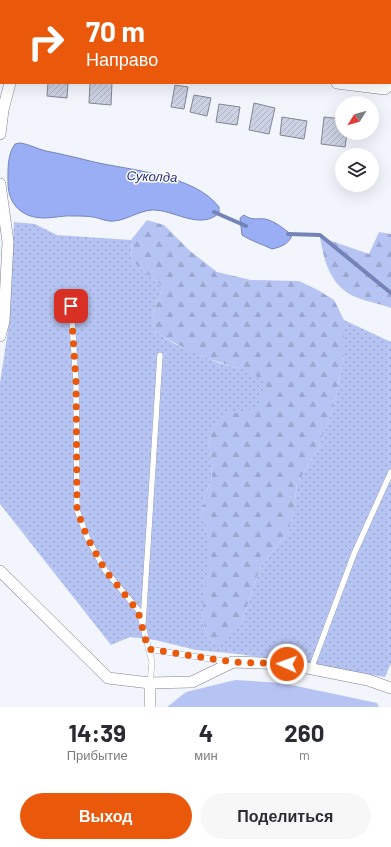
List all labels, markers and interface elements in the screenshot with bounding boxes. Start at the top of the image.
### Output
text: 70 m [86,14,145,48]
icon: right [20,16,72,68]
text: Направо [86,48,158,70]
north arrow [335,96,379,140]
map controls [335,96,379,192]
button: layers [335,148,379,192]
water label: Суколда [126,167,178,185]
pin [54,289,88,323]
icon: arrive [60,295,82,317]
position arrow [266,643,308,685]
text: 14:39 [68,718,126,747]
text: 4 [199,718,213,747]
text: 260 [284,718,324,747]
text: Прибытие [67,747,128,763]
text: мин [194,747,218,763]
text: m [299,747,310,763]
button: Выход [20,793,192,839]
button: Поделиться [200,793,371,839]

